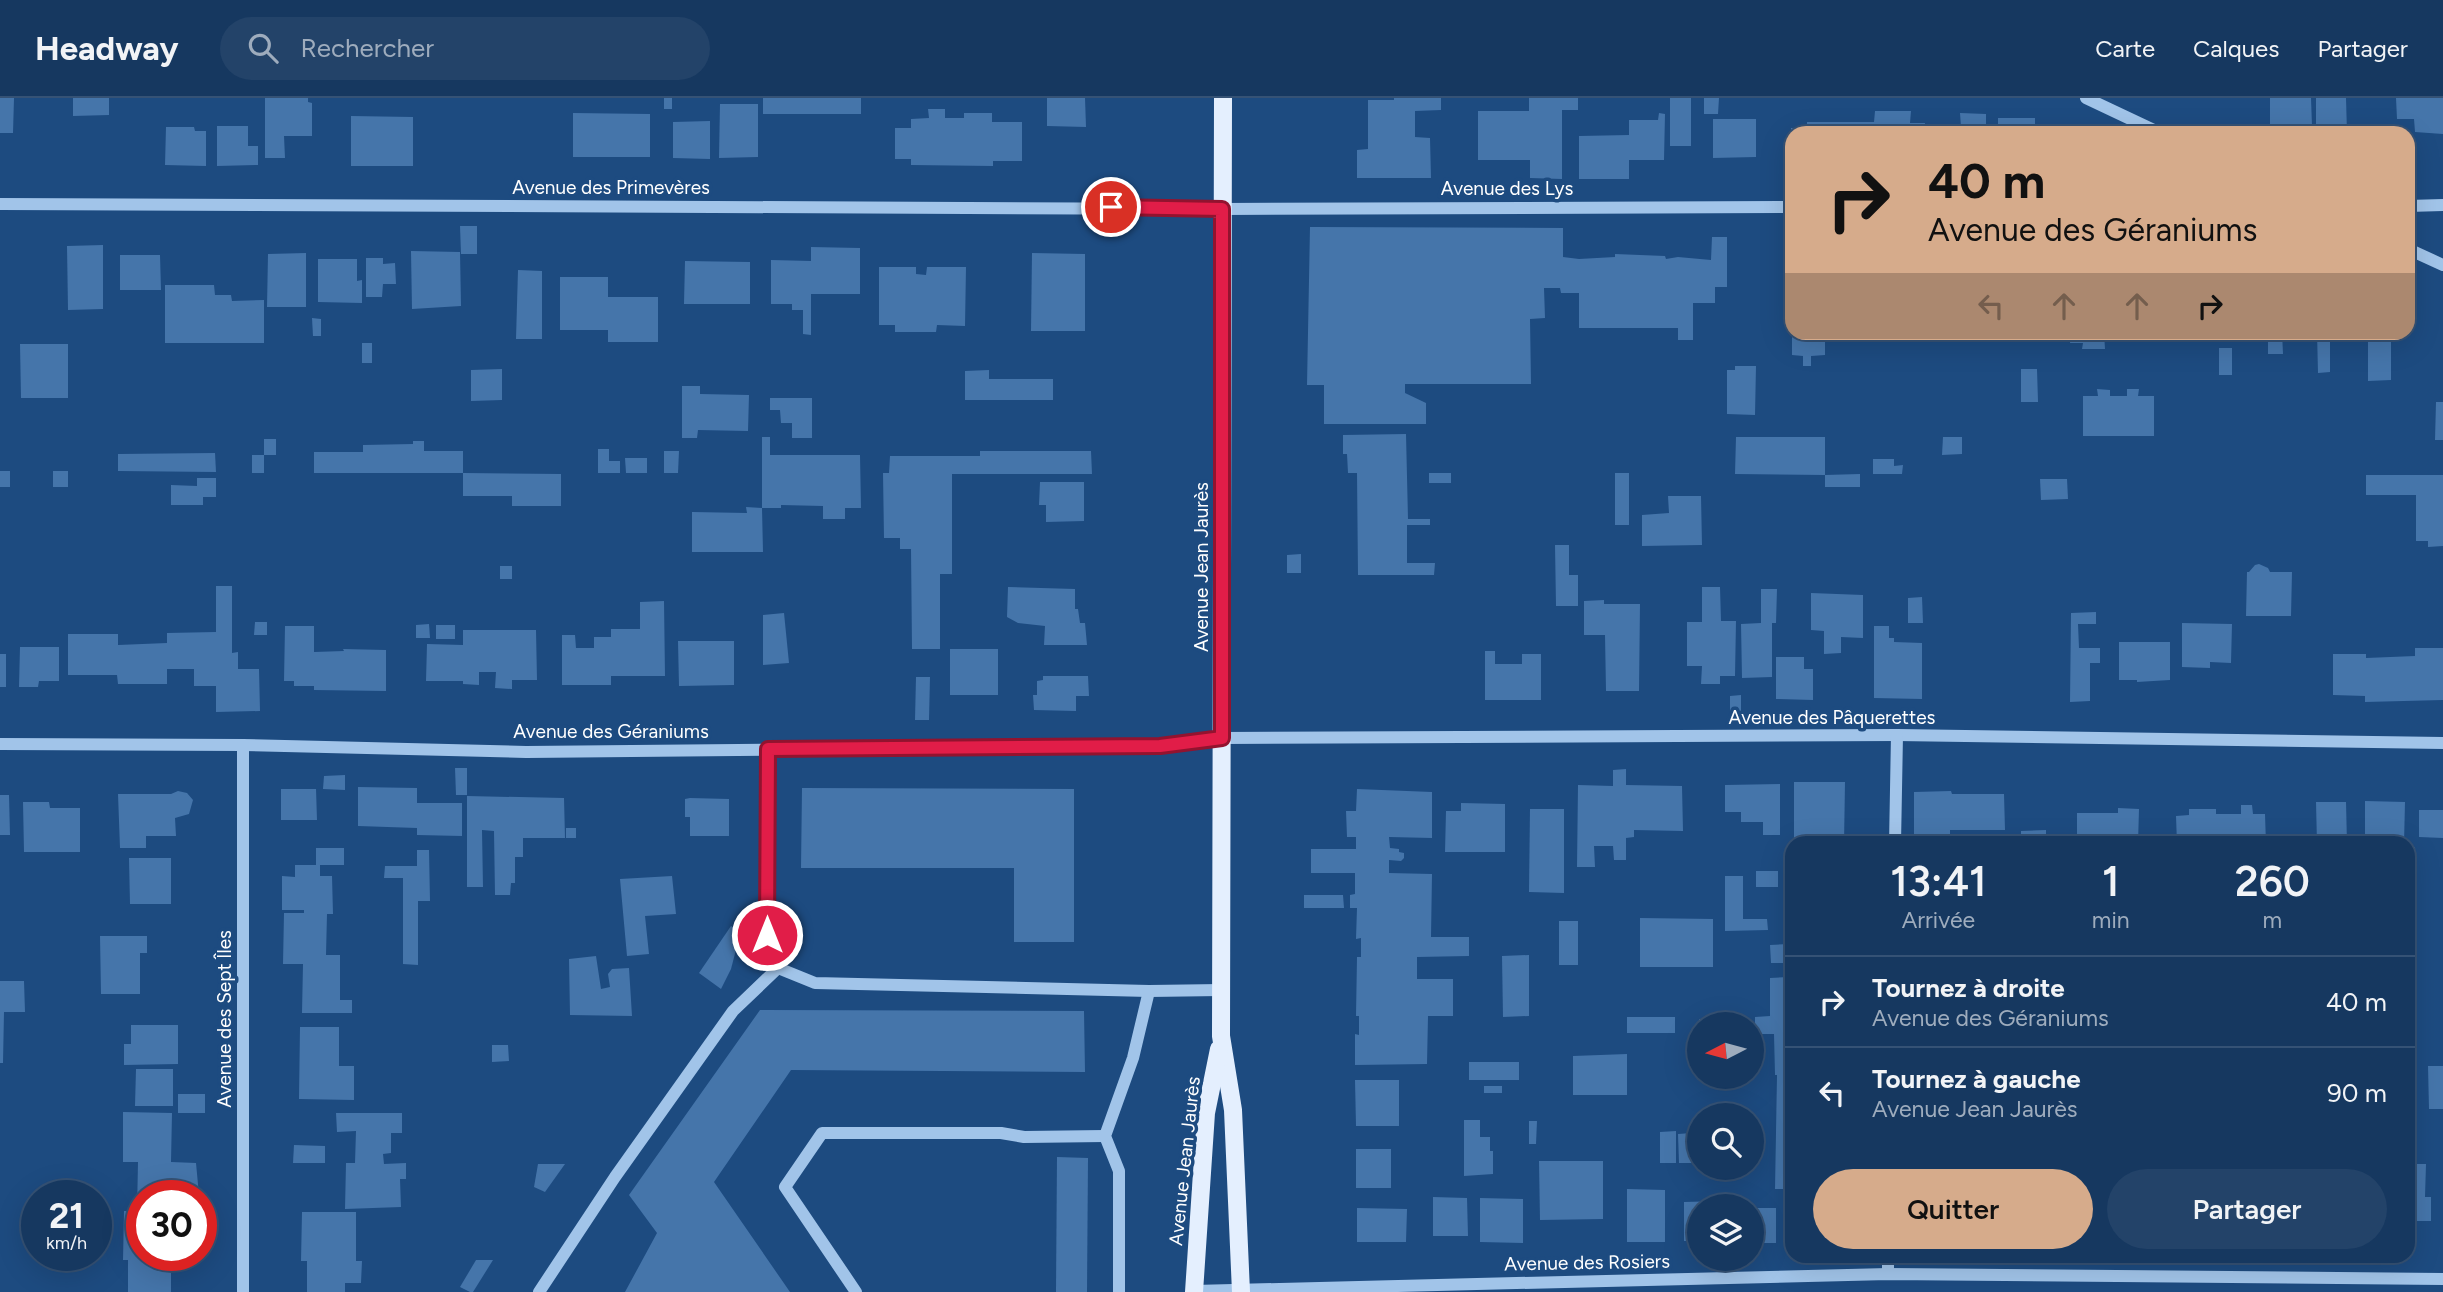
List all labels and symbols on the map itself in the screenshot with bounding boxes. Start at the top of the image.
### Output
street label: Avenue des Primevères [512,176,710,199]
pin [1081,177,1141,237]
street label: Avenue des Lys [1441,177,1573,200]
street label: Avenue Jean Jaurès [1190,482,1213,652]
street label: Avenue des Pâquerettes [1729,706,1936,729]
street label: Avenue des Géraniums [513,720,709,743]
position arrow [730,898,804,972]
street label: Avenue des Sept Îles [213,930,236,1108]
north arrow [1687,1012,1764,1088]
street label: Avenue Jean Jaurès [1164,1075,1205,1247]
speed limit sign: 30 [126,1180,217,1271]
street label: Avenue des Rosiers [1504,1250,1670,1275]

